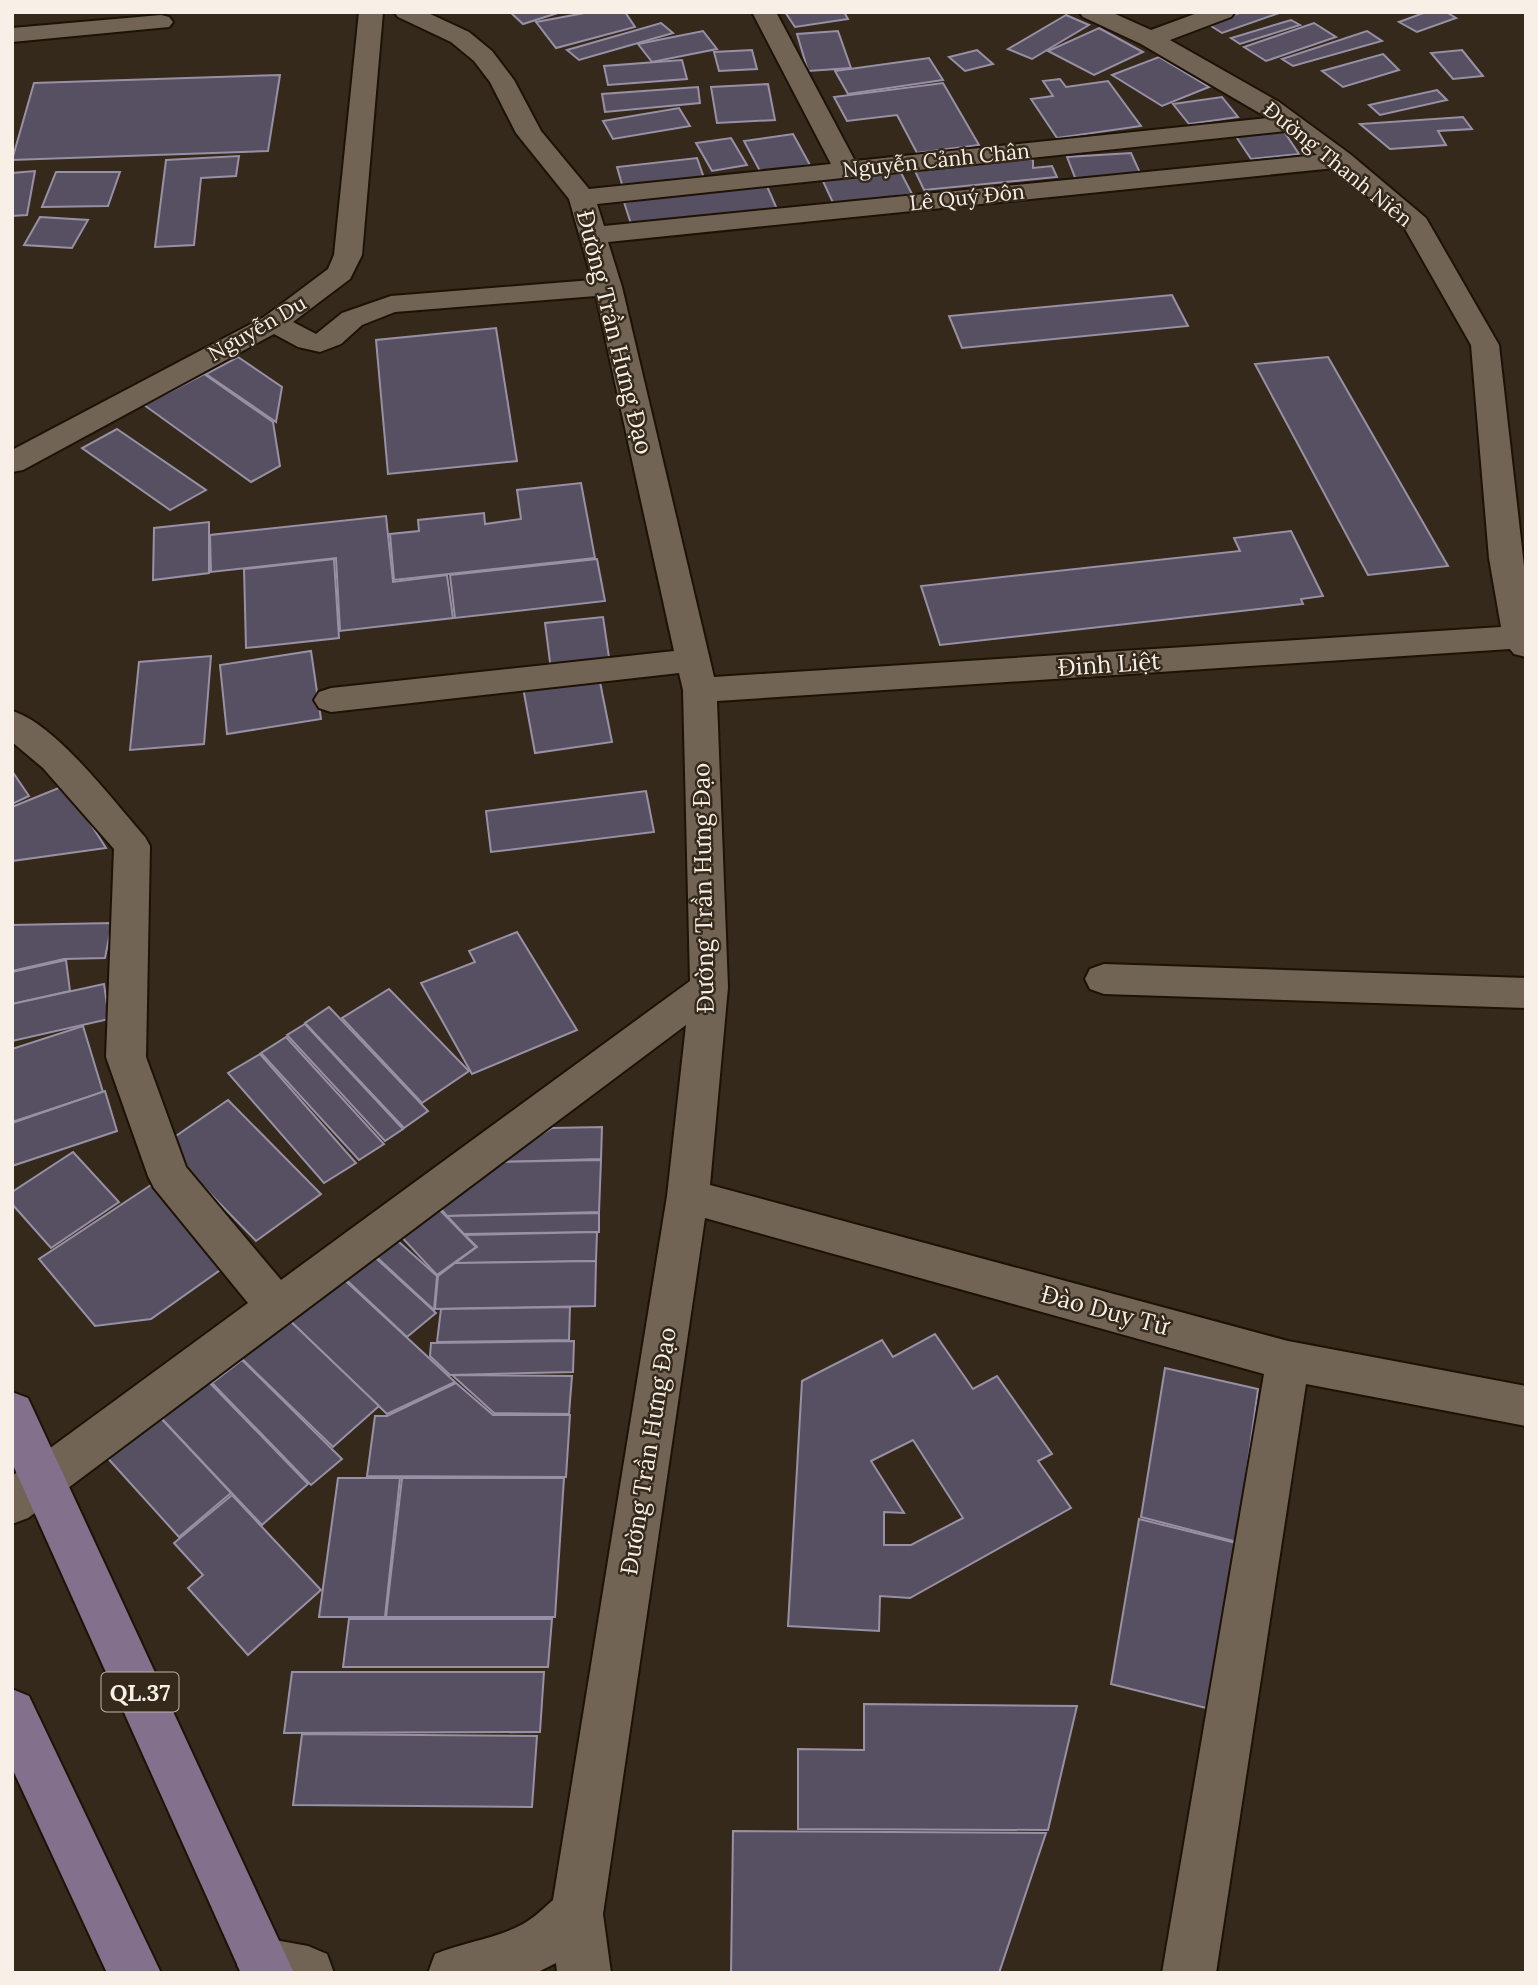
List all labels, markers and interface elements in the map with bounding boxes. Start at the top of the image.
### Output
street label: Đường Thanh Niên [1258,96,1418,233]
street label: Nguyễn Cảnh Chân [841,137,1031,183]
street label: Lê Quý Đôn [908,178,1026,216]
street label: Đường Trần Hưng Đạo [570,207,660,457]
street label: Nguyễn Du [203,289,311,367]
street label: Đinh Liệt [1057,645,1162,683]
street label: Đường Trần Hưng Đạo [685,762,721,1014]
street label: Đào Duy Từ [1038,1278,1174,1342]
street label: Đường Trần Hưng Đạo [613,1325,683,1577]
road number: QL.37 [102,1672,178,1712]

